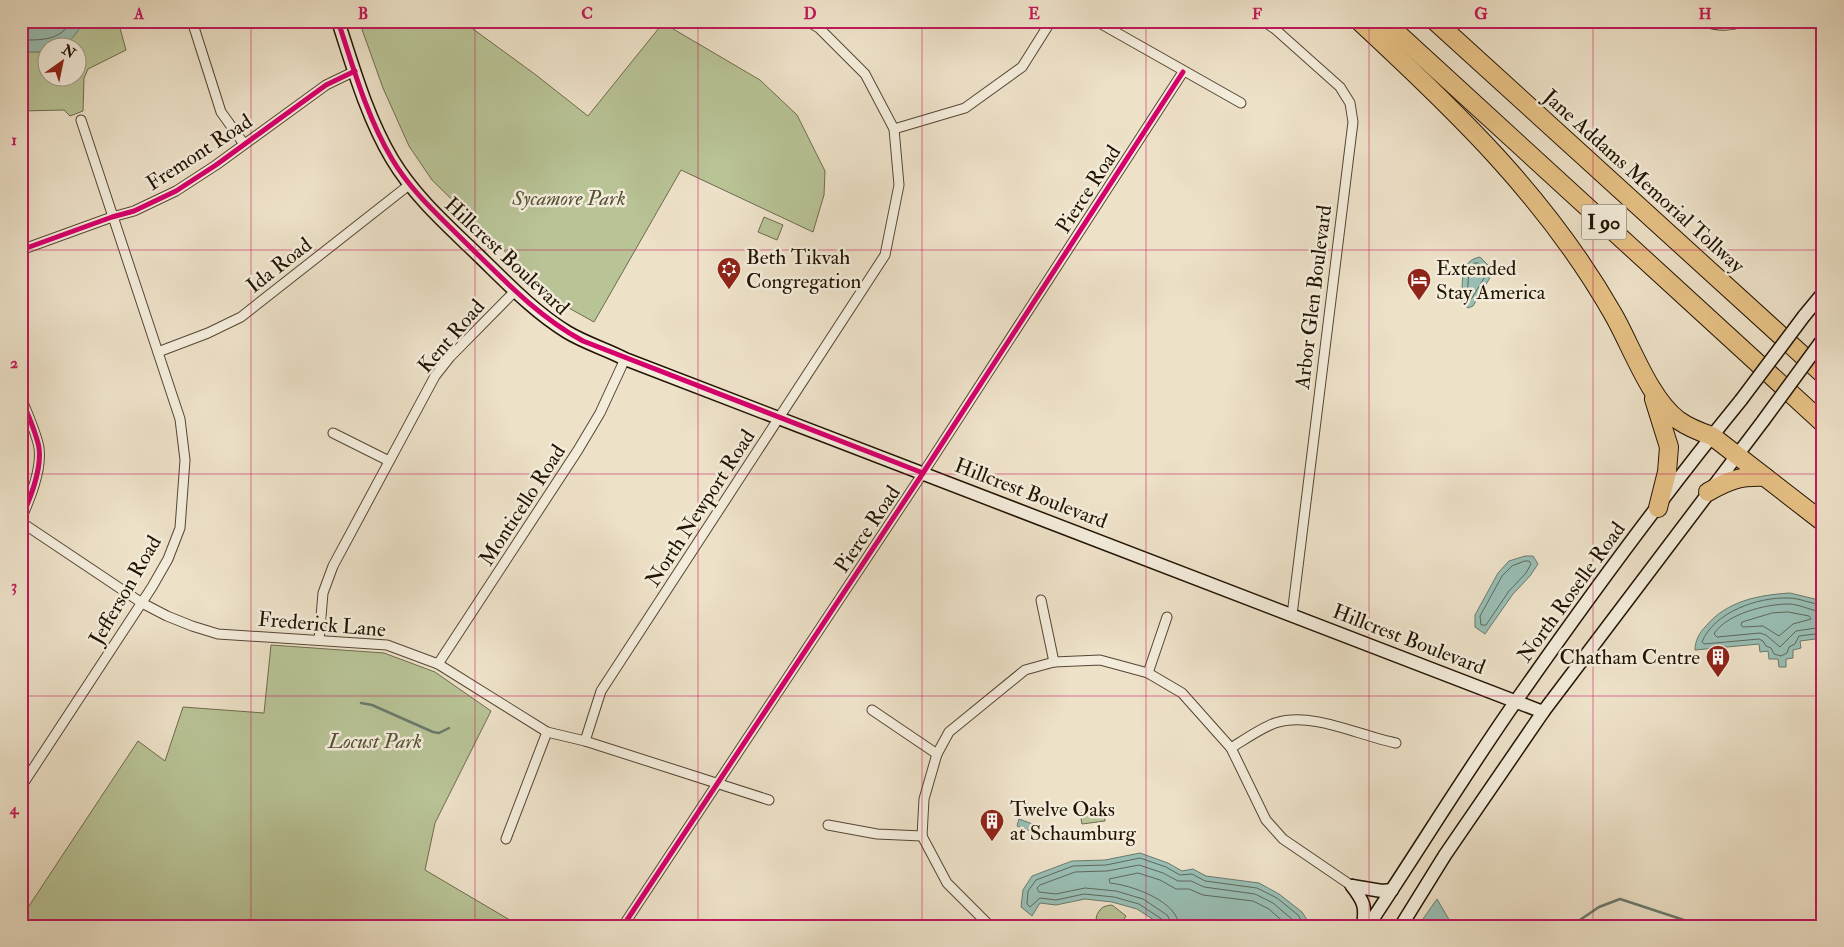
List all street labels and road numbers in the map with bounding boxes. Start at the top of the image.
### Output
street label: Jane Addams Memorial Tollway [1536,83,1751,280]
street label: Fremont Road [141,108,258,197]
street label: Pierce Road [1050,140,1127,238]
street label: Hillcrest Boulevard [438,191,575,322]
street label: Arbor Glen Boulevard [1289,203,1338,392]
road number: I 90 [1582,204,1626,240]
street label: Ida Road [241,231,318,299]
street label: Kent Road [412,293,491,379]
street label: North Newport Road [639,424,762,592]
street label: Monticello Road [473,439,572,571]
street label: Hillcrest Boulevard [951,452,1112,535]
street label: Pierce Road [828,480,907,578]
street label: North Roselle Road [1511,516,1632,668]
street label: Jefferson Road [83,530,168,651]
street label: Hillcrest Boulevard [1329,598,1490,681]
street label: Frederick Lane [257,605,387,644]

